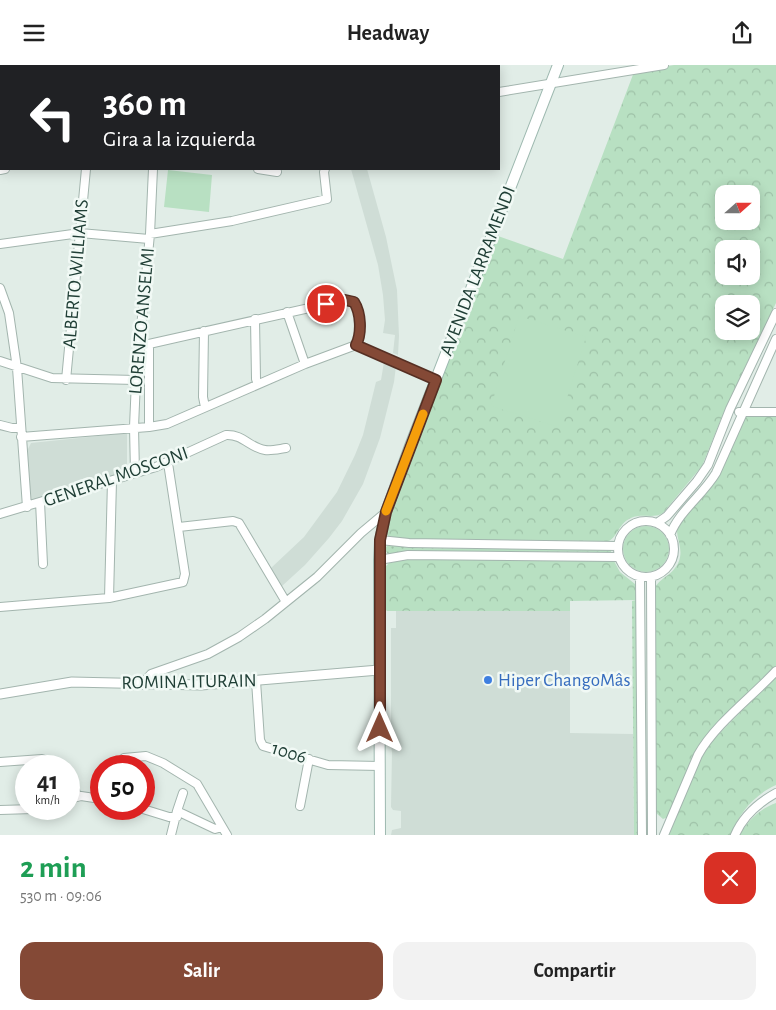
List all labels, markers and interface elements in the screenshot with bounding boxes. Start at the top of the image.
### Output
icon: menu [20,19,48,47]
icon: share [728,19,756,47]
text: Headway [347,22,429,44]
icon: left [20,85,85,150]
text: 360 m [103,87,187,122]
text: Gira a la izquierda [103,128,256,150]
street label: AVENIDA LARRAMENDI [437,184,519,358]
north arrow [715,185,760,230]
map controls [715,185,760,340]
street label: ALBERTO WILLIAMS [60,199,92,349]
button: sound [715,240,760,285]
street label: LORENZO ANSELMI [126,247,158,395]
pin [305,283,347,325]
icon: arrive [312,290,340,318]
button: layers [715,295,760,340]
street label: GENERAL MOSCONI [41,443,191,511]
street label: ROMINA ITURAIN [121,671,257,693]
place label: Hiper ChangoMâs [498,671,631,690]
marker: Hiper ChangoMâs [482,674,494,686]
position arrow [353,701,405,753]
street label: 1006 [269,739,309,767]
speed limit sign: 50 [90,755,155,820]
text: 41 [37,769,58,794]
text: km/h [35,794,60,806]
button: close [704,852,756,904]
text: 2 min [20,853,87,883]
text: 530 m · 09:06 [20,888,102,904]
button: Salir [20,942,383,1000]
button: Compartir [393,942,756,1000]

